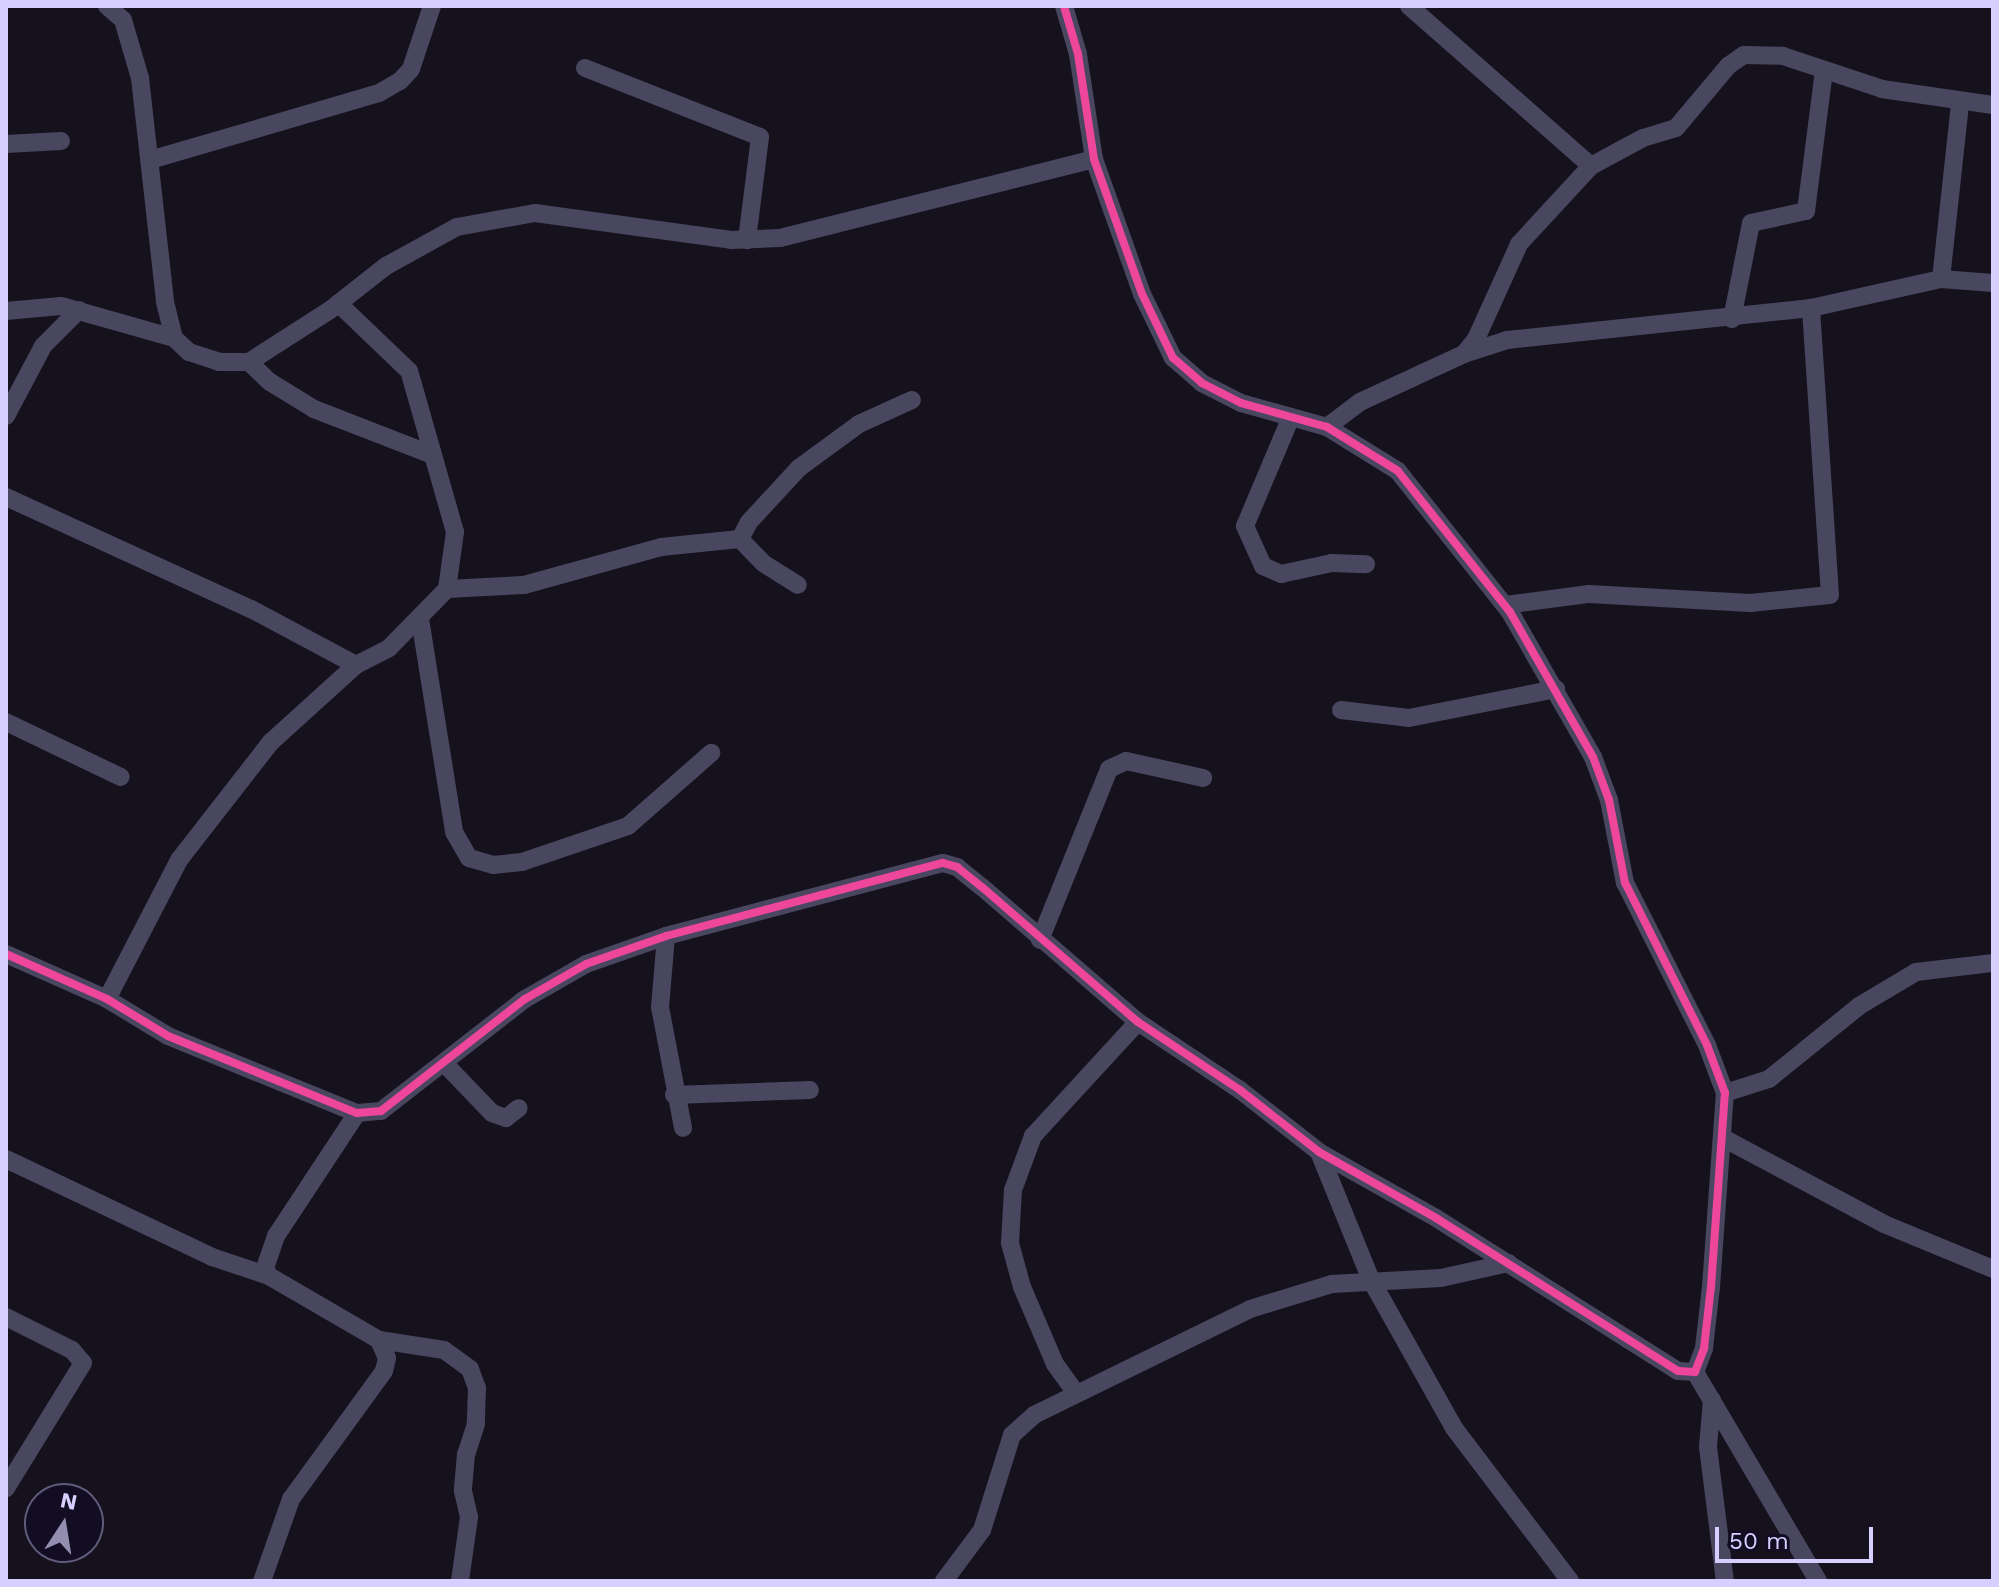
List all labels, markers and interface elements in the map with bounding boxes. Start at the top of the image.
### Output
north arrow [24,1483,104,1563]
text: N [58,1487,79,1515]
scale bar [1719,1511,1877,1561]
text: 50 m [1729,1527,1789,1555]

